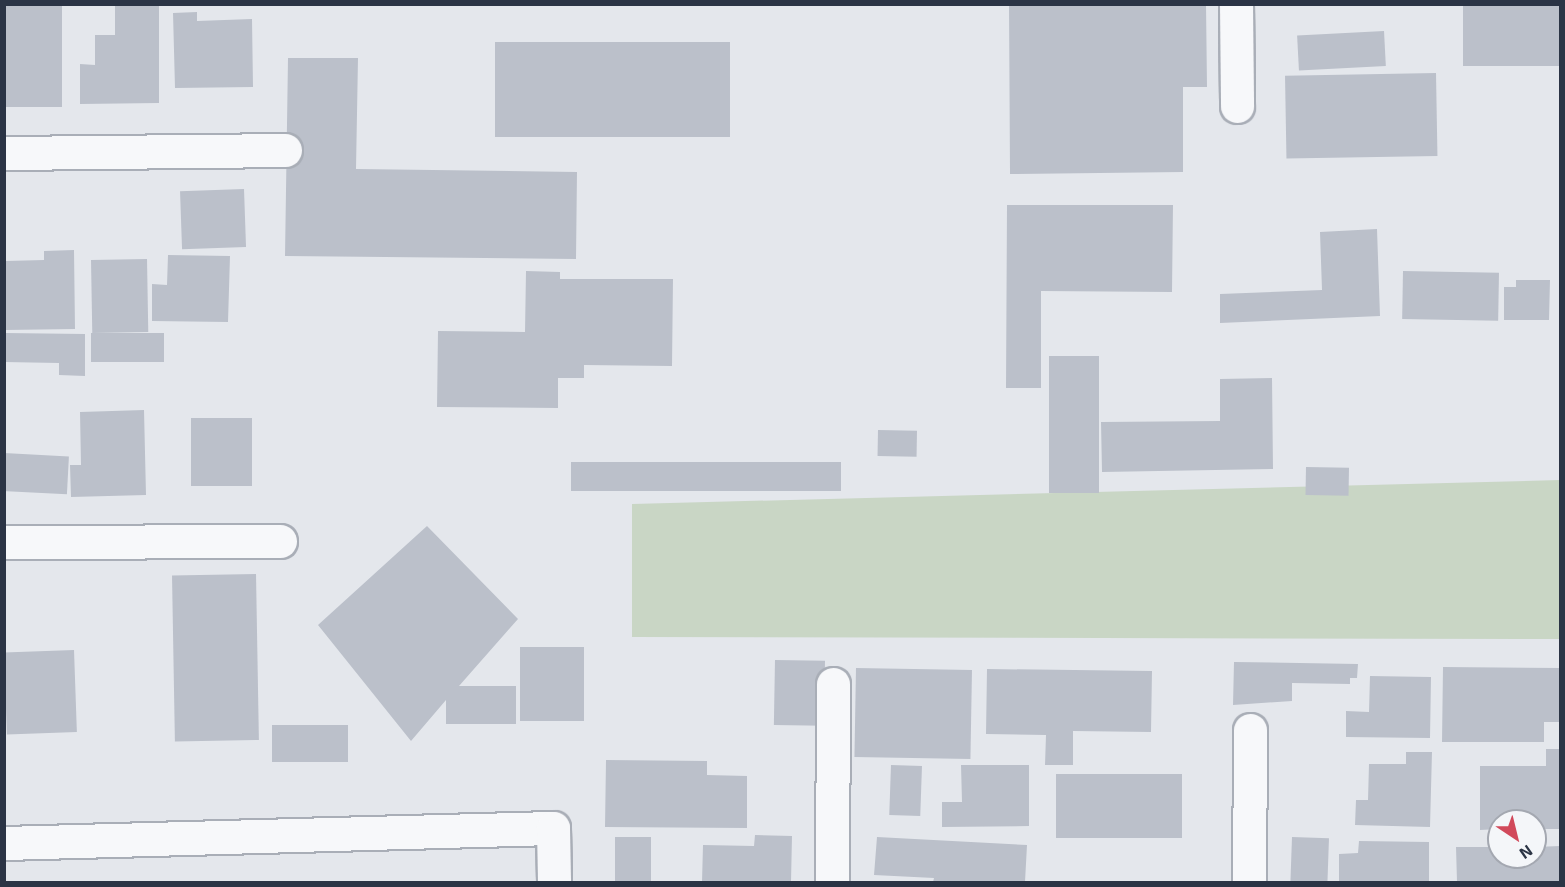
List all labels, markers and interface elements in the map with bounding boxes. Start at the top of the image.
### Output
north arrow [1487,809,1547,869]
text: N [1516,841,1537,864]

